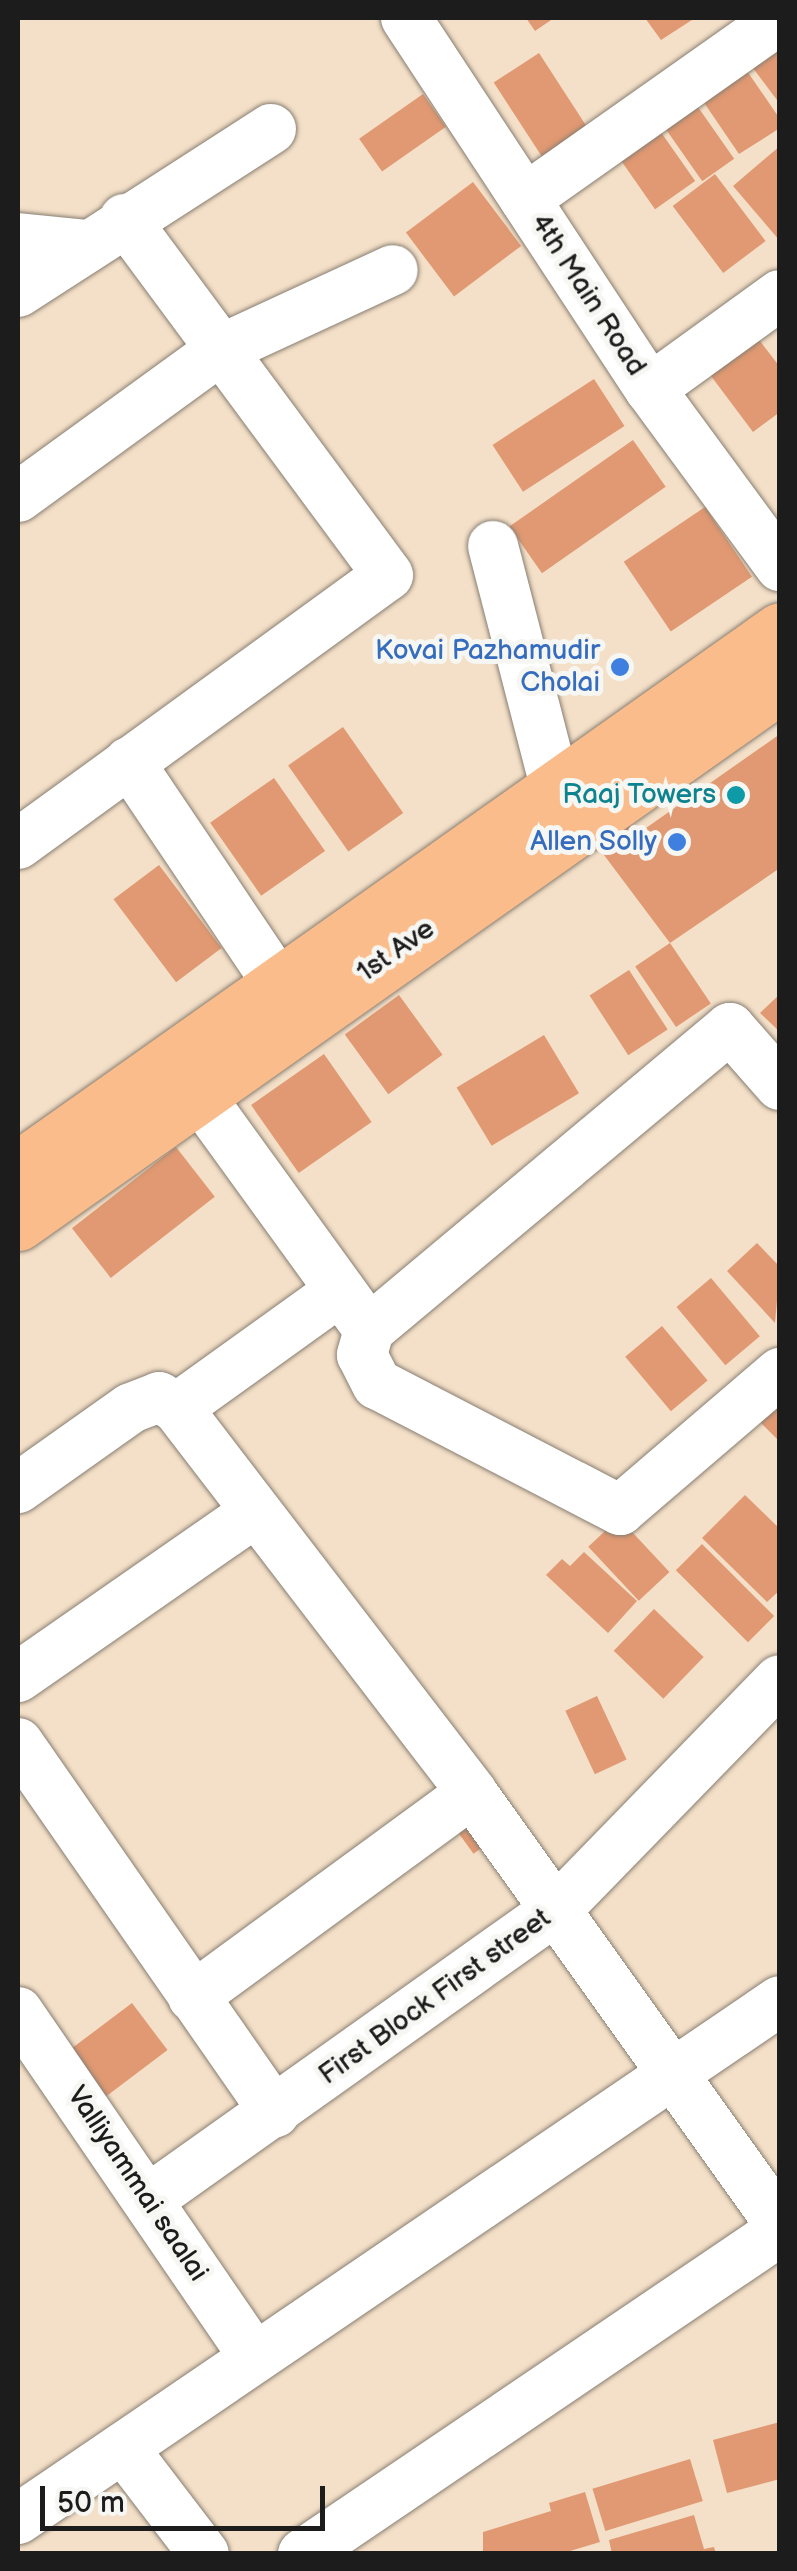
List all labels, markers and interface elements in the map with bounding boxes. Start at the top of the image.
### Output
street label: 4th Main Road [523,208,653,382]
place label: Kovai Pazhamudir Cholai [375,634,600,700]
marker: Kovai Pazhamudir Cholai [609,656,631,678]
place label: Raaj Towers [561,778,716,812]
marker: Raaj Towers [725,784,747,806]
place label: Allen Solly [530,825,657,859]
marker: Allen Solly [666,831,688,853]
street label: 1st Ave [351,912,441,990]
street label: First Block First street [313,1902,557,2092]
street label: Valliyammai saalai [59,2080,215,2288]
scale bar [45,2466,330,2528]
text: 50 m [57,2485,125,2521]

